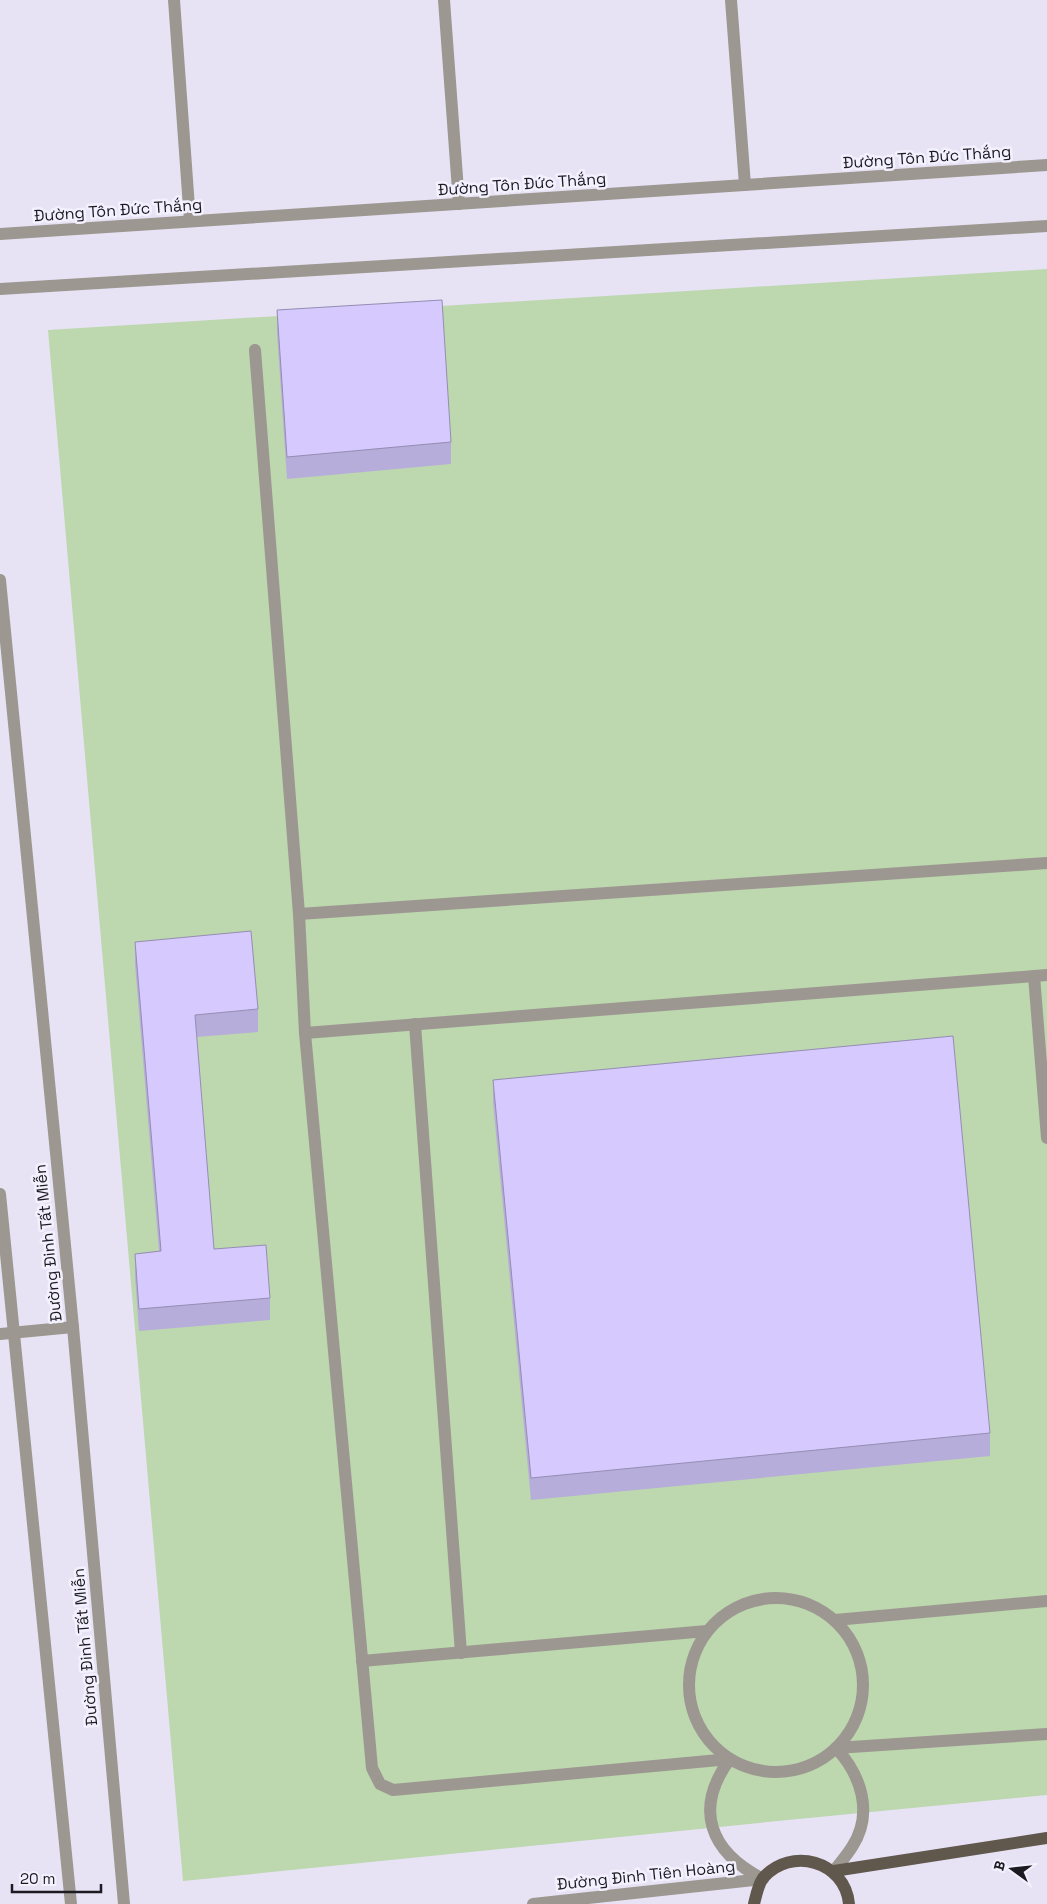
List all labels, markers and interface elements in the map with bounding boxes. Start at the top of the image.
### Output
street label: Đường Tôn Đức Thắng [842,141,1012,173]
street label: Đường Tôn Đức Thắng [437,168,607,200]
street label: Đường Tôn Đức Thắng [33,194,203,226]
street label: Đường Đinh Tất Miễn [29,1163,67,1323]
street label: Đường Đinh Tất Miễn [68,1567,102,1727]
north arrow [987,1844,1037,1894]
street label: Đường Đinh Tiên Hoàng [556,1855,736,1895]
text: B [990,1859,1009,1872]
scale bar [12,1862,101,1894]
text: 20 m [20,1869,55,1888]

